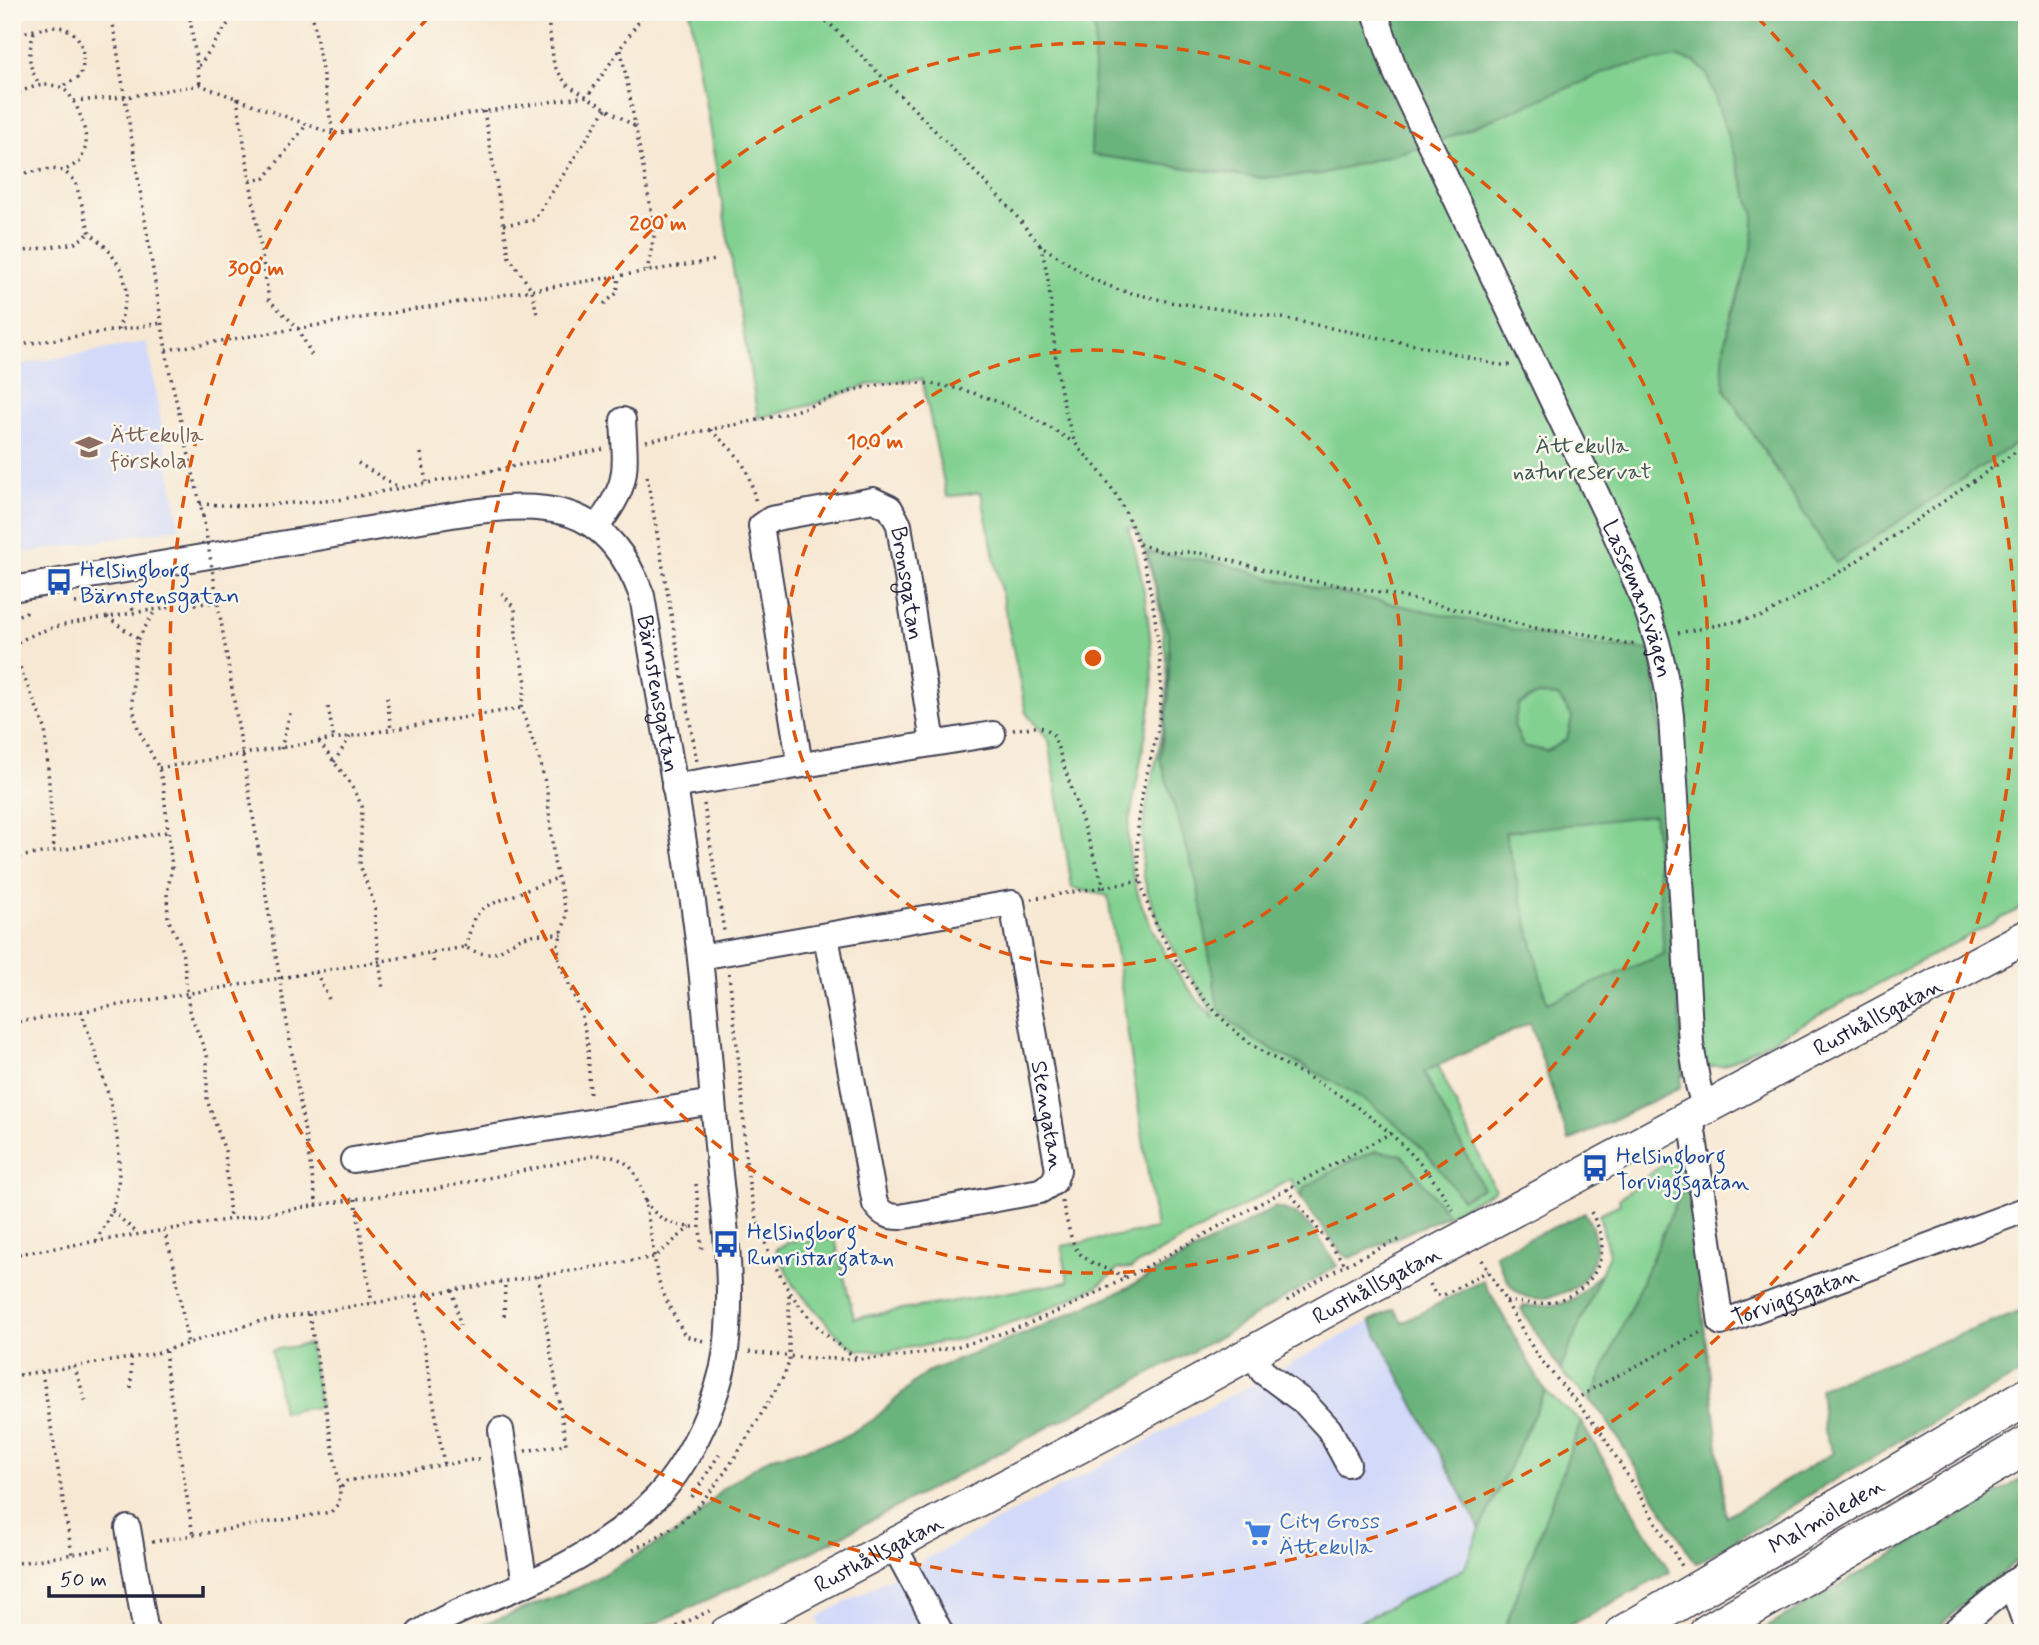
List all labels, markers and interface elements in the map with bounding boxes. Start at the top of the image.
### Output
text: 200 m [629,210,687,238]
text: 300 m [228,255,285,283]
place label: Ättekulla förskola [110,421,204,477]
text: 100 m [847,428,903,456]
school or university icon: Ättekulla förskola [74,432,104,462]
park label: Ättekulla naturreservat [1513,432,1651,488]
street label: Lassemansvägen [1594,516,1678,681]
street label: Bronsgatan [882,524,930,642]
place label: Helsingborg Bärnstensgatan [80,556,239,614]
bus stop icon: Helsingborg Bärnstensgatan [44,567,74,597]
street label: Bärnstensgatan [628,613,685,775]
centre of rings [1081,646,1105,670]
street label: Rusthållsgatan [1809,971,1948,1065]
street label: Stengatan [1022,1058,1071,1173]
place label: Helsingborg Torviggsgatan [1616,1142,1749,1200]
bus stop icon: Helsingborg Torviggsgatan [1580,1153,1610,1183]
place label: Helsingborg Runristargatan [747,1218,894,1276]
bus stop icon: Helsingborg Runristargatan [711,1229,741,1259]
street label: Rusthållsgatan [1308,1239,1447,1333]
street label: Torviggsgatan [1728,1260,1863,1335]
street label: Malmöleden [1764,1471,1890,1562]
place label: City Gross Ättekulla [1279,1507,1380,1563]
street label: Rusthållsgatan [809,1508,949,1601]
supermarket icon: City Gross Ättekulla [1243,1518,1273,1548]
scale bar [49,1554,203,1598]
text: 50 m [60,1566,107,1594]

